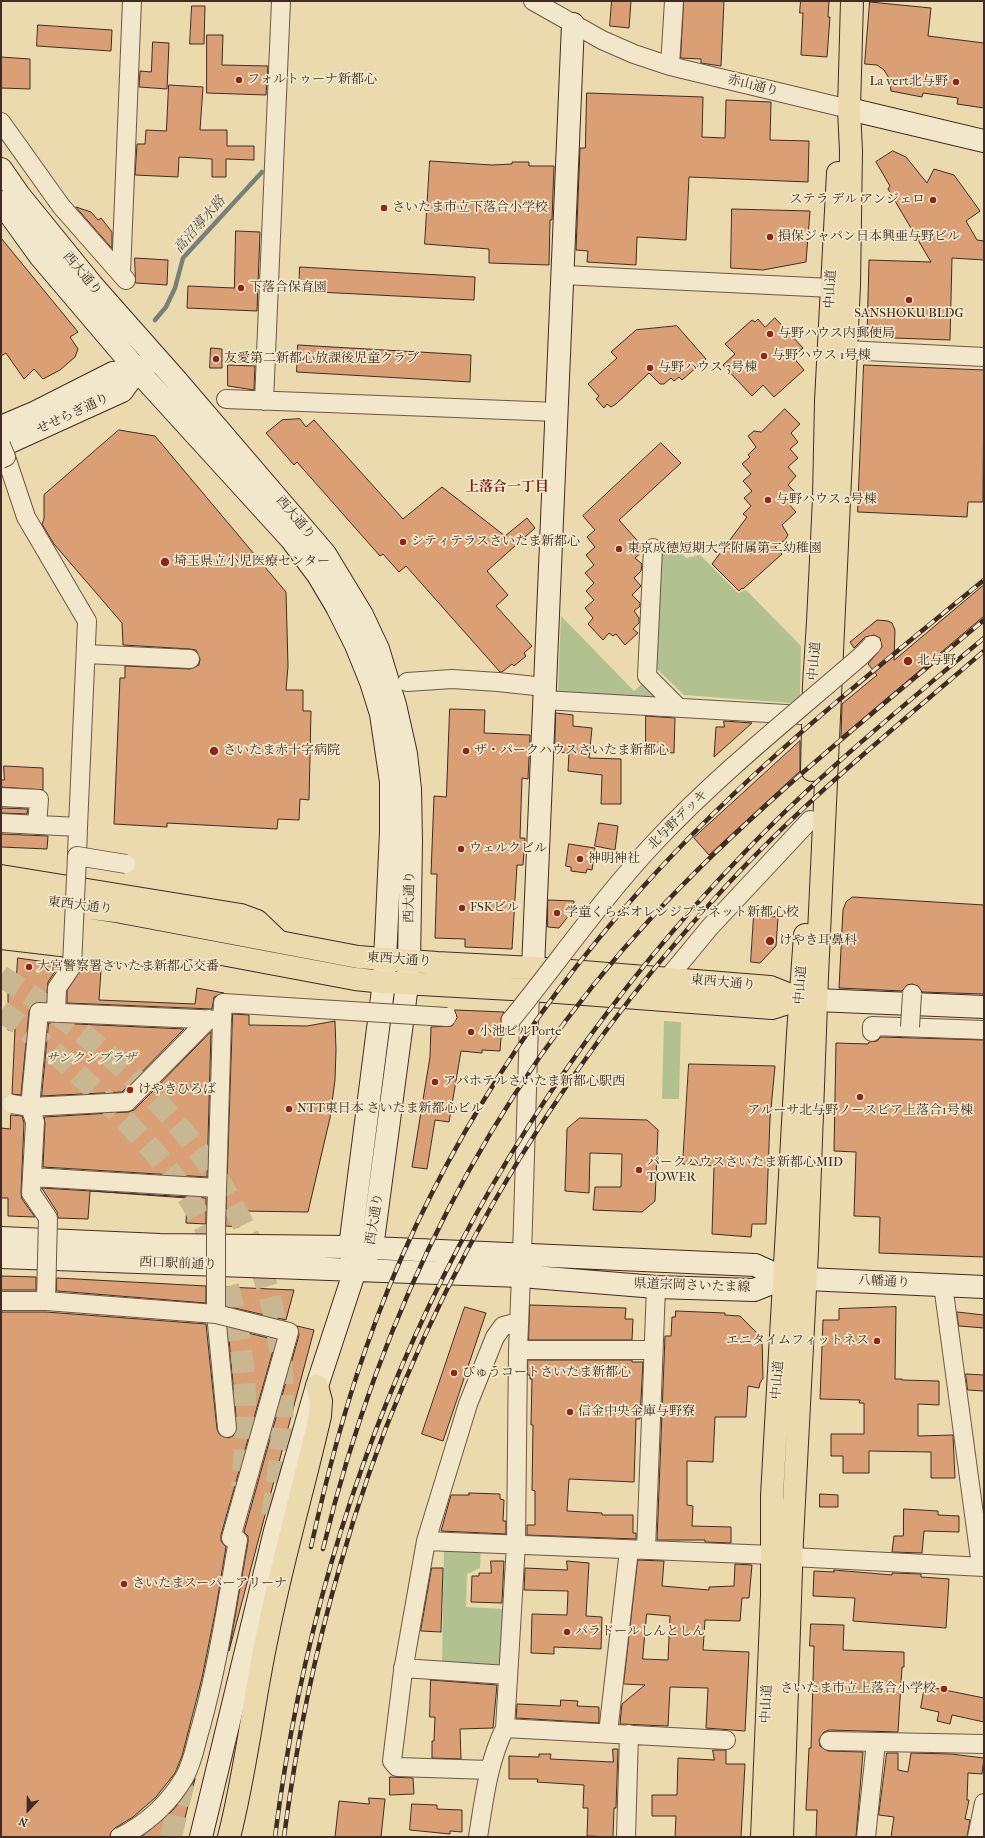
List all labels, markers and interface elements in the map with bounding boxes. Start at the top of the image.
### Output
place label: フォルトゥーナ新都心 [247,72,377,88]
street label: 赤山通り [726,72,780,100]
place label: La vert北与野 [869,74,948,90]
marker: フォルトゥーナ新都心 [234,75,244,85]
marker: La vert北与野 [951,77,961,87]
place label: ステラ デル アンジェロ [789,192,925,208]
water label: 高沼導水路 [171,193,229,257]
marker: ステラ デル アンジェロ [928,195,938,205]
place label: さいたま市立下落合小学校 [392,200,548,216]
marker: さいたま市立下落合小学校 [379,203,389,213]
place label: 損保ジャパン日本興亜与野ビル [778,229,960,245]
marker: 損保ジャパン日本興亜与野ビル [765,232,775,242]
street label: 西大通り [59,249,105,299]
street label: 中山道 [822,269,840,309]
place label: 下落合保育園 [249,280,327,296]
marker: 下落合保育園 [236,283,246,293]
marker: SANSHOKU BLDG [904,295,914,305]
place label: SANSHOKU BLDG [854,306,964,322]
place label: 与野ハウス内郵便局 [778,326,895,342]
marker: 与野ハウス内郵便局 [765,329,775,339]
place label: 与野ハウス 1号棟 [772,348,870,364]
place label: 友愛第二新都心放課後児童クラブ [224,351,419,367]
marker: 与野ハウス 1号棟 [759,351,769,361]
marker: 友愛第二新都心放課後児童クラブ [211,354,221,364]
place label: 与野ハウス 3号棟 [658,360,757,376]
marker: 与野ハウス 3号棟 [645,363,655,373]
street label: せせらぎ通り [34,390,112,438]
district label: 上落合一丁目 [465,480,549,496]
place label: 与野ハウス 2号棟 [776,492,876,508]
street label: 西大通り [272,493,318,543]
marker: 与野ハウス 2号棟 [763,495,773,505]
place label: シティテラスさいたま新都心 [411,534,580,550]
marker: シティテラスさいたま新都心 [398,537,408,547]
place label: 東京成徳短期大学附属第二幼稚園 [627,541,822,557]
marker: 東京成徳短期大学附属第二幼稚園 [614,544,624,554]
place label: 埼玉県立小児医療センター [174,554,330,570]
marker: 埼玉県立小児医療センター [159,556,171,568]
street label: 中山道 [806,641,824,681]
place label: 北与野 [917,653,956,669]
marker: 北与野 [902,655,914,667]
place label: さいたま赤十字病院 [223,743,340,759]
place label: ザ・パークハウスさいたま新都心 [474,743,669,759]
marker: さいたま赤十字病院 [208,745,220,757]
marker: ザ・パークハウスさいたま新都心 [461,746,471,756]
street label: 北与野デッキ [645,787,711,853]
place label: ウェルクビル [469,841,547,857]
marker: ウェルクビル [456,844,466,854]
place label: 神明神社 [588,851,640,867]
marker: 神明神社 [575,854,585,864]
street label: 西大通り [402,871,418,923]
street label: 東西大通り [47,894,113,918]
place label: FSKビル [470,900,519,916]
marker: FSKビル [457,903,467,913]
place label: 学童くらぶオレンジプラネット新都心校 [565,905,799,921]
marker: 学童くらぶオレンジプラネット新都心校 [552,908,562,918]
place label: けやき耳鼻科 [779,933,857,949]
marker: けやき耳鼻科 [764,935,776,947]
street label: 東西大通り [366,950,432,970]
place label: 大宮警察署さいたま新都心交番 [37,959,219,975]
marker: 大宮警察署さいたま新都心交番 [24,962,34,972]
street label: 中山道 [792,965,810,1005]
street label: 東西大通り [690,972,756,994]
place label: 小池ビルPorte [479,1024,562,1040]
marker: 小池ビルPorte [466,1027,476,1037]
park label: サンクンプラザ [46,1051,136,1067]
place label: アパホテルさいたま新都心駅西 [443,1074,625,1090]
marker: アパホテルさいたま新都心駅西 [430,1077,440,1087]
place label: けやきひろば [138,1082,216,1098]
marker: けやきひろば [125,1085,135,1095]
marker: アルーサ北与野ノースピア上落合1号棟 [855,1092,865,1102]
place label: NTT東日本 さいたま新都心ビル [297,1101,483,1117]
place label: アルーサ北与野ノースピア上落合1号棟 [747,1103,973,1119]
marker: NTT東日本 さいたま新都心ビル [284,1104,294,1114]
place label: パークハウスさいたま新都心MID TOWER [647,1155,843,1186]
marker: パークハウスさいたま新都心MID TOWER [634,1165,644,1175]
street label: 西大通り [363,1192,387,1246]
street label: 西口駅前通り [139,1255,217,1273]
street label: 八幡通り [858,1273,910,1291]
street label: 県道宗岡さいたま線 [633,1276,751,1296]
place label: エニタイムフィットネス [726,1333,869,1349]
marker: エニタイムフィットネス [872,1336,882,1346]
street label: 中山道 [769,1360,787,1400]
place label: びゅうコートさいたま新都心 [462,1365,631,1381]
marker: びゅうコートさいたま新都心 [449,1368,459,1378]
place label: 信金中央金庫与野寮 [578,1404,695,1420]
marker: 信金中央金庫与野寮 [565,1407,575,1417]
place label: さいたまスーパーアリーナ [132,1576,287,1592]
marker: さいたまスーパーアリーナ [119,1579,129,1589]
place label: パラドールしんとしん [575,1624,705,1640]
marker: パラドールしんとしん [562,1627,572,1637]
place label: さいたま市立上落合小学校 [780,1681,936,1697]
street label: 中山道 [759,1684,775,1724]
marker: さいたま市立上落合小学校 [939,1684,949,1694]
north arrow [8,1790,48,1830]
text: N [17,1814,30,1829]

